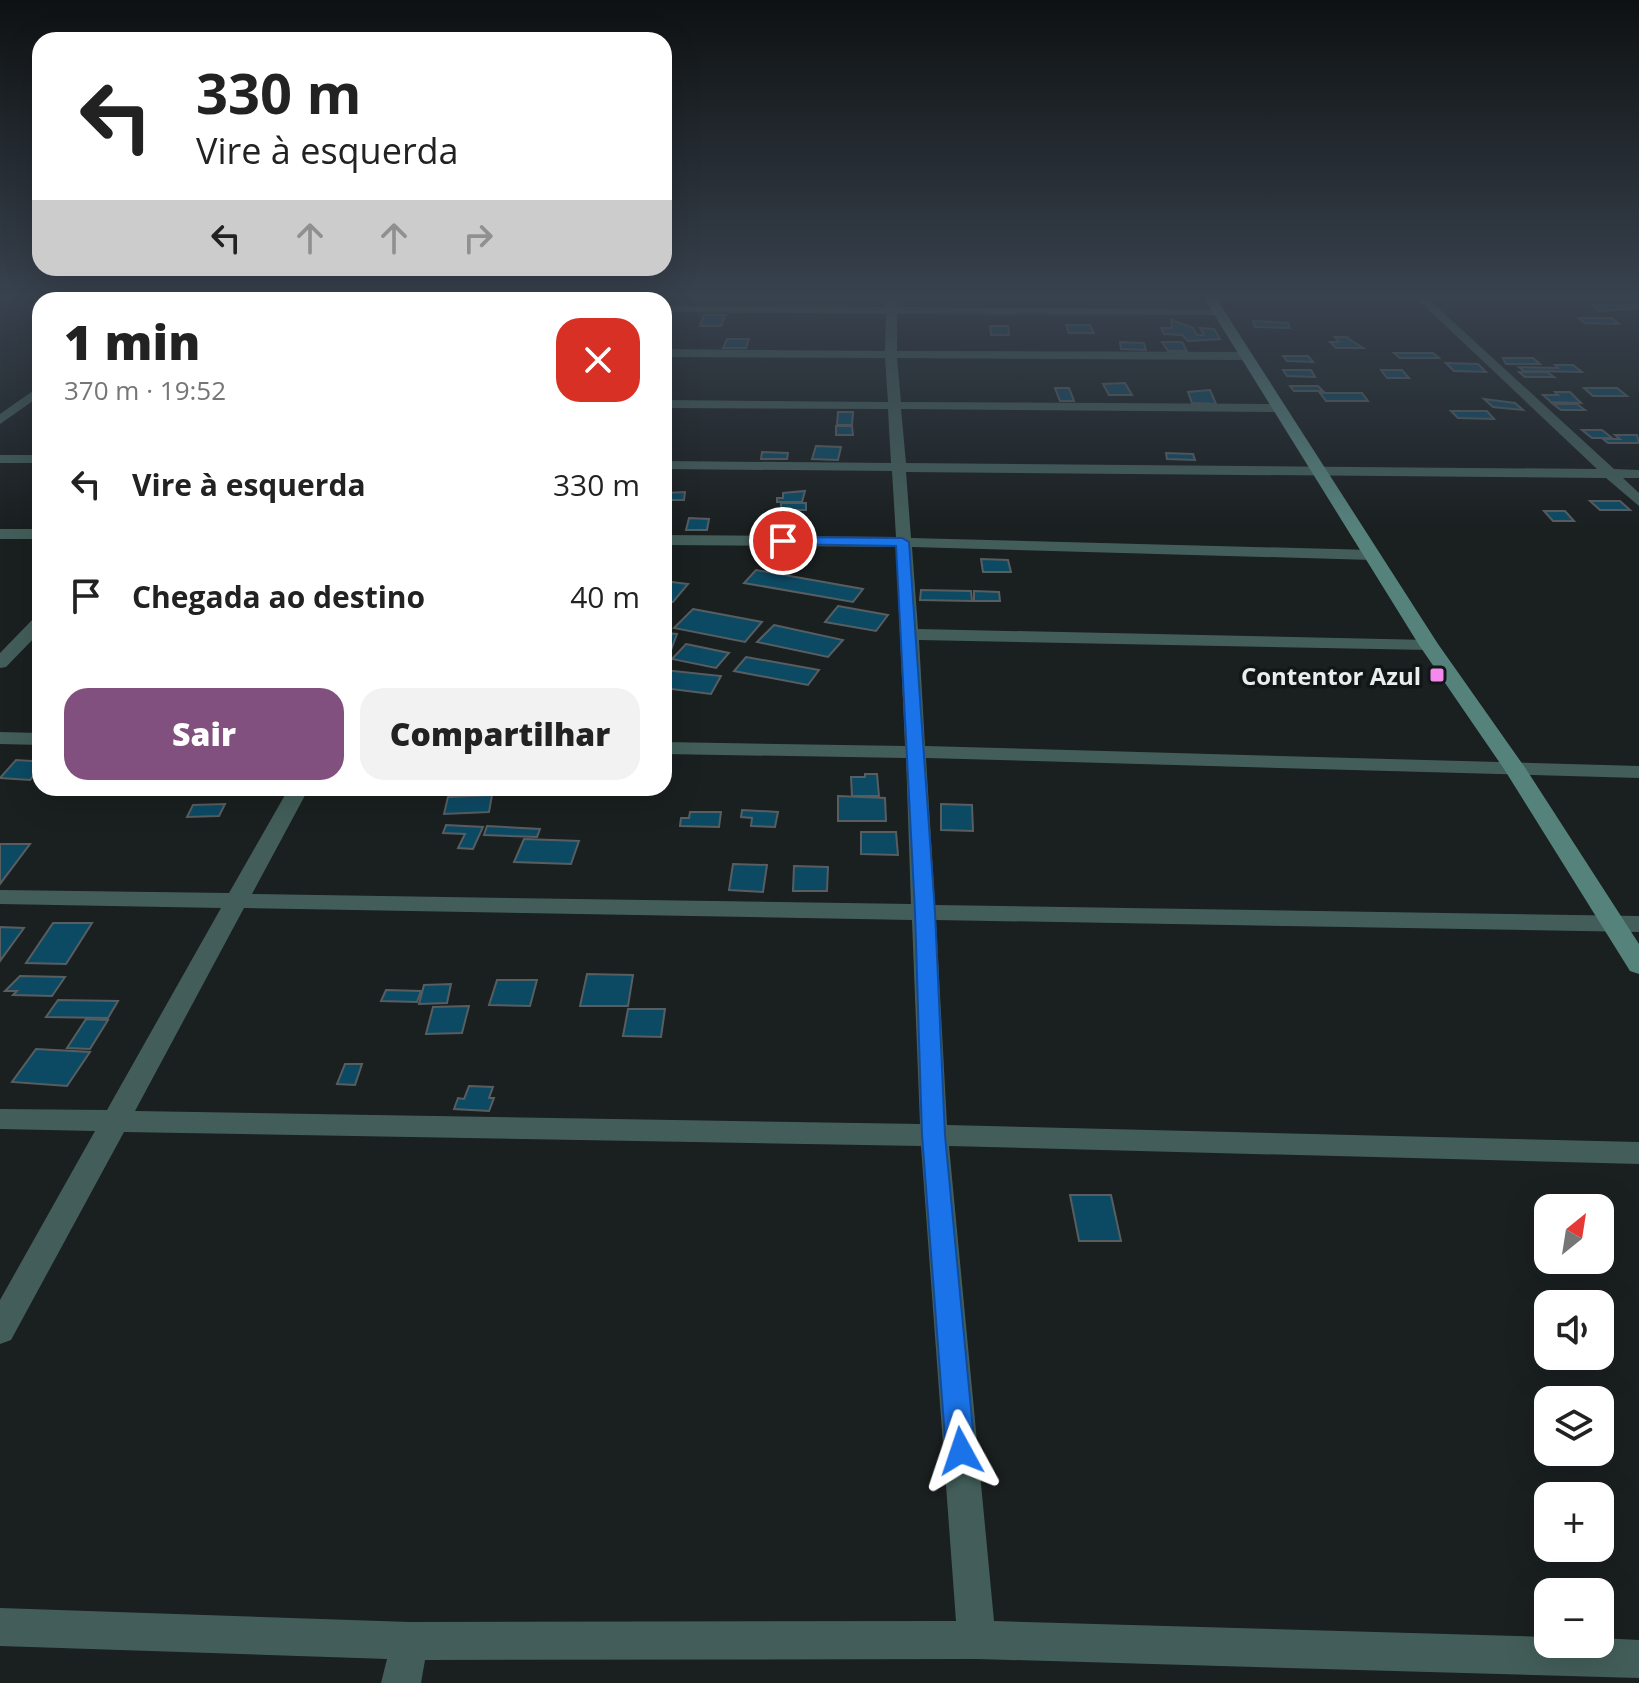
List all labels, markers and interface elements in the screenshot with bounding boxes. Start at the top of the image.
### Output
text: 330 m [196,54,362,130]
icon: left [64,64,168,168]
text: Vire à esquerda [196,126,459,175]
icon: left [204,216,248,260]
icon: ahead [288,216,332,260]
icon: ahead [372,216,416,260]
icon: right [456,216,500,260]
text: 1 min [64,309,200,374]
button: close [556,318,640,402]
text: 370 m · 19:52 [64,372,226,408]
icon: left [64,462,108,506]
text: Vire à esquerda [132,464,366,505]
text: 330 m [553,464,640,505]
pin [749,507,817,575]
icon: arrive [761,519,805,563]
icon: arrive [64,574,108,618]
text: Chegada ao destino [132,576,425,617]
text: 40 m [570,576,640,617]
place label: Contentor Azul [1241,659,1421,692]
marker: Contentor Azul [1428,666,1446,684]
button: Sair [64,688,344,780]
button: Compartilhar [360,688,640,780]
north arrow [1534,1194,1614,1274]
map controls [1534,1194,1614,1658]
button: sound [1534,1290,1614,1370]
button: layers [1534,1386,1614,1466]
position arrow [919,1409,1003,1493]
button: + [1534,1482,1614,1562]
button: − [1534,1578,1614,1658]

